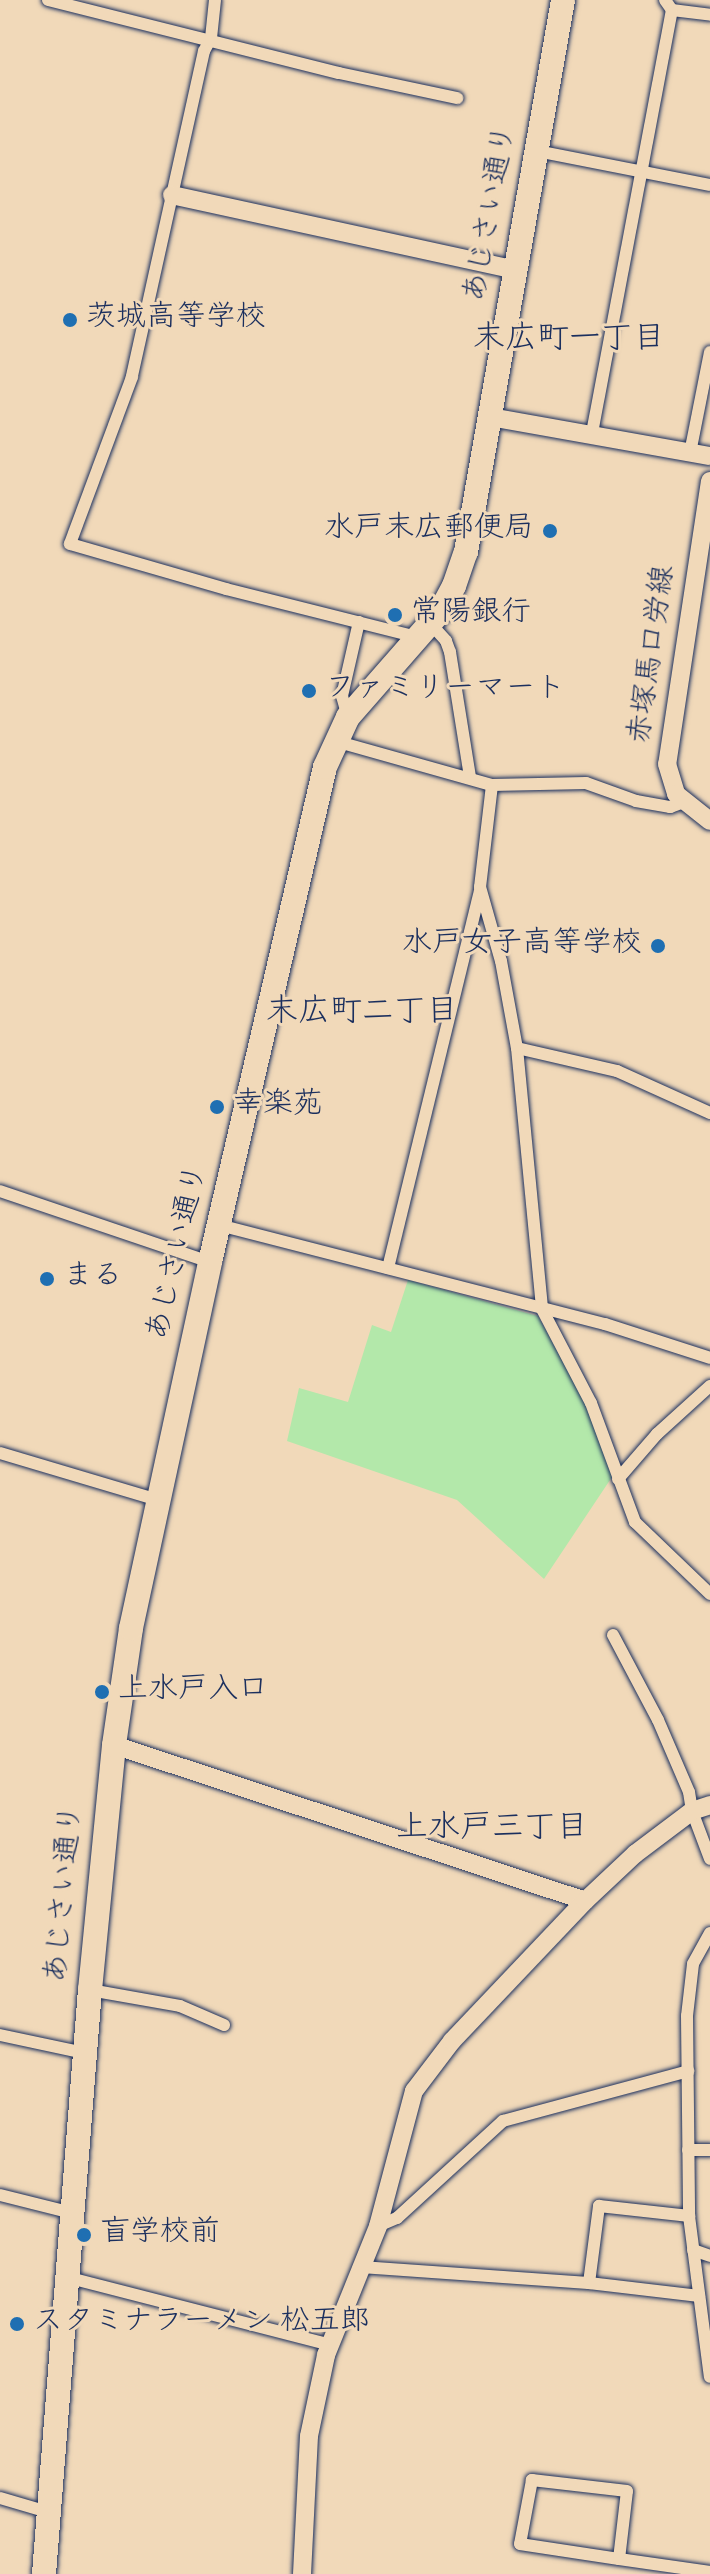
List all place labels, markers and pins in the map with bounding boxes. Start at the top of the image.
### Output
place label: 茨城高等学校 [86,302,266,338]
marker: 茨城高等学校 [61,311,79,329]
place label: 水戸末広郵便局 [324,513,534,549]
marker: 水戸末広郵便局 [541,522,559,540]
place label: 常陽銀行 [411,597,531,633]
marker: 常陽銀行 [386,606,404,624]
place label: ファミリーマート [325,673,565,709]
marker: ファミリーマート [300,682,318,700]
place label: 水戸女子高等学校 [402,928,642,964]
marker: 水戸女子高等学校 [649,937,667,955]
place label: 幸楽苑 [233,1089,323,1125]
marker: 幸楽苑 [208,1098,226,1116]
place label: まる [63,1261,123,1297]
marker: まる [38,1270,56,1288]
place label: 上水戸入口 [118,1674,268,1710]
marker: 上水戸入口 [93,1683,111,1701]
place label: 盲学校前 [100,2217,220,2253]
marker: 盲学校前 [75,2226,93,2244]
place label: スタミナラーメン 松五郎 [33,2306,370,2342]
marker: スタミナラーメン 松五郎 [8,2315,26,2333]

